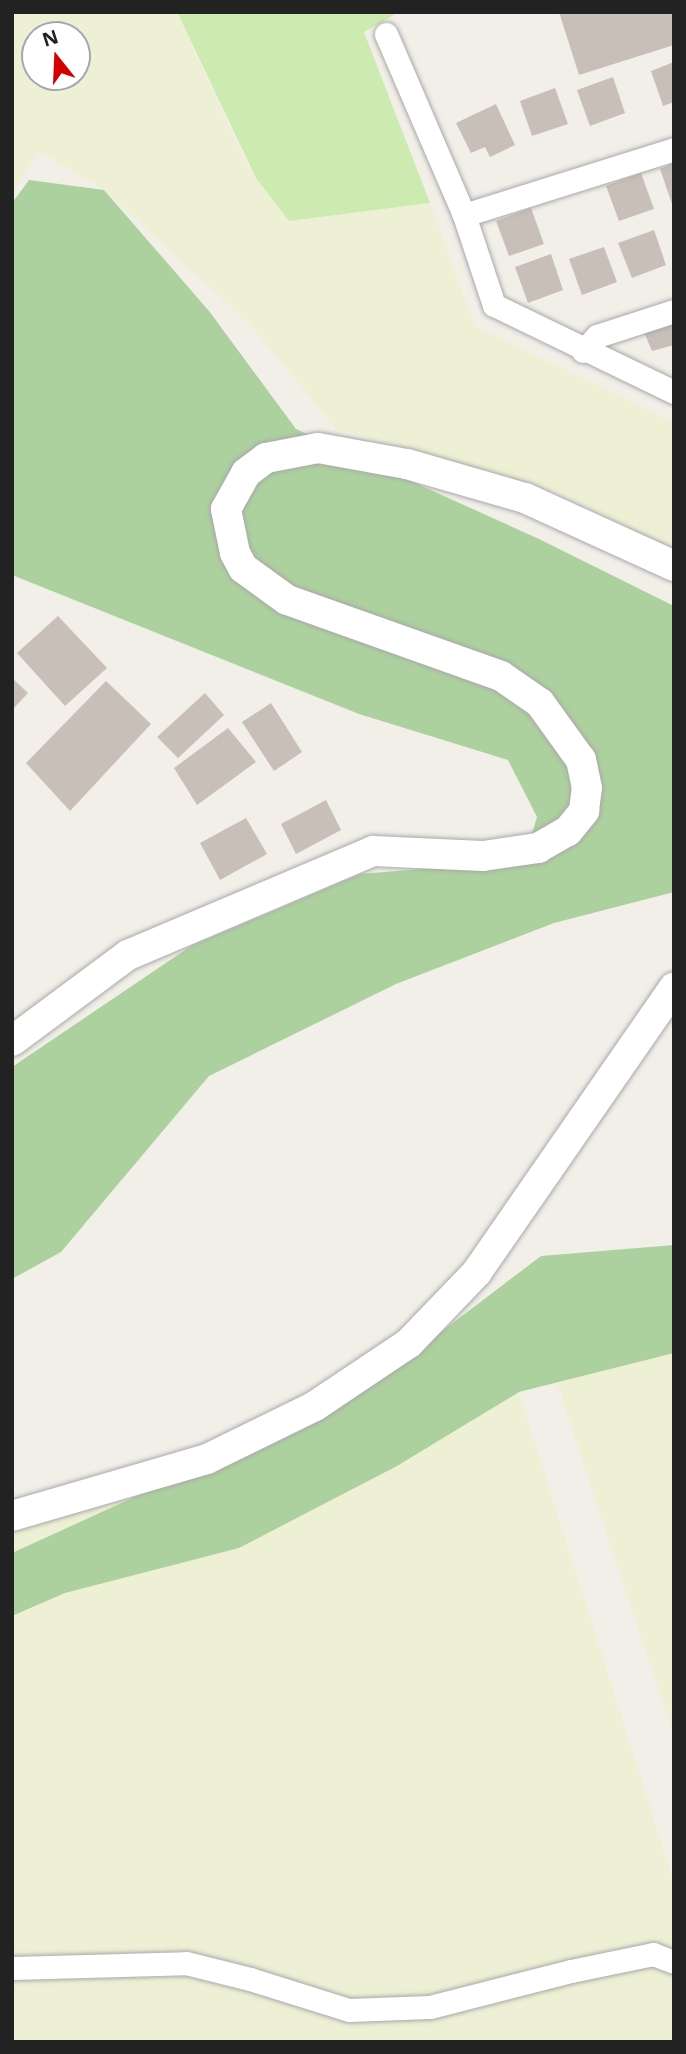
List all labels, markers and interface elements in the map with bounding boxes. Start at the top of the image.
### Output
north arrow [21,21,91,91]
text: N [39,23,61,53]

